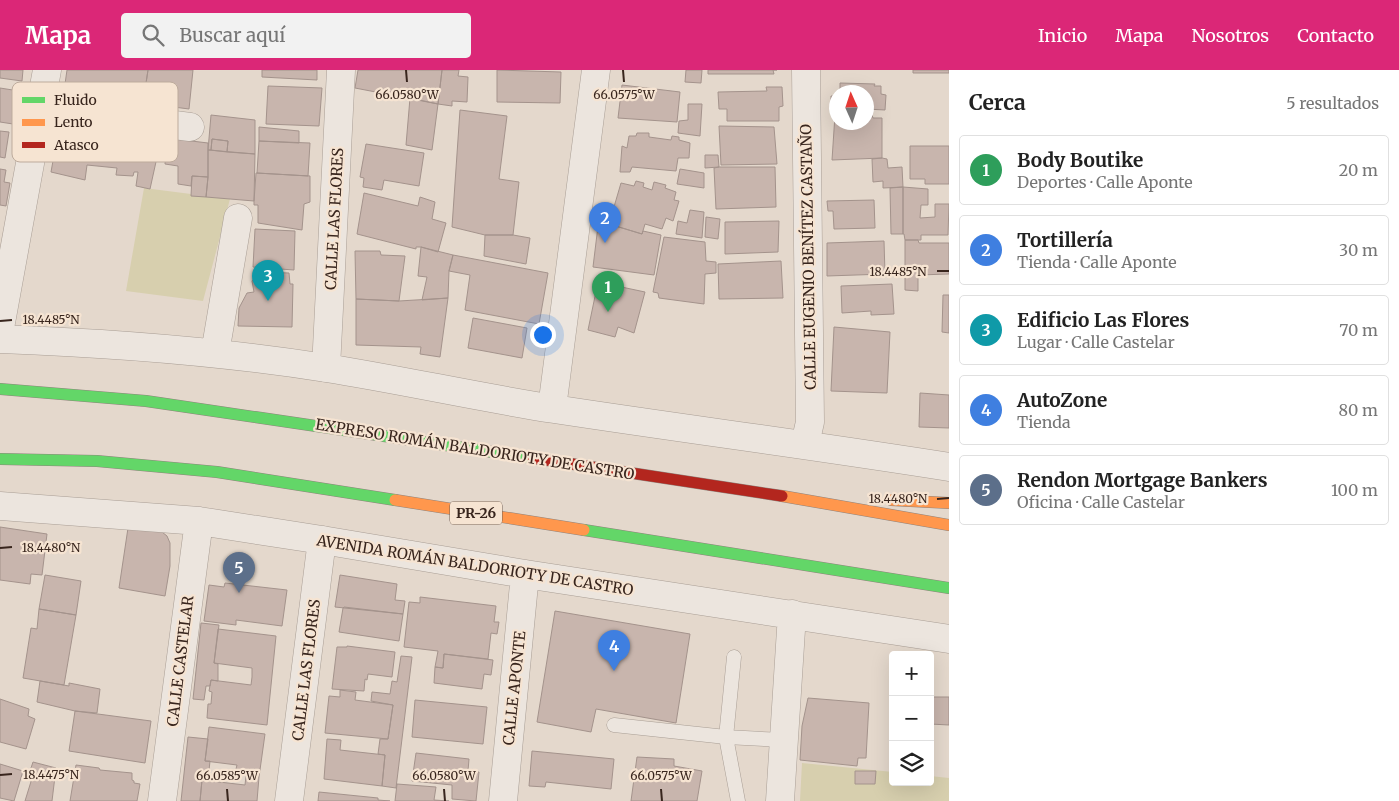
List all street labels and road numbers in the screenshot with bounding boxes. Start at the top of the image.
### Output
street label: CALLE EUGENIO BENÍTEZ CASTAÑO [795,124,820,390]
street label: CALLE LAS FLORES [321,147,347,291]
street label: EXPRESO ROMÁN BALDORIOTY DE CASTRO [314,413,636,484]
road number: PR-26 [450,502,502,524]
street label: AVENIDA ROMÁN BALDORIOTY DE CASTRO [314,529,635,599]
street label: CALLE CASTELAR [163,594,198,727]
street label: CALLE LAS FLORES [288,598,324,742]
street label: CALLE APONTE [499,629,529,746]

